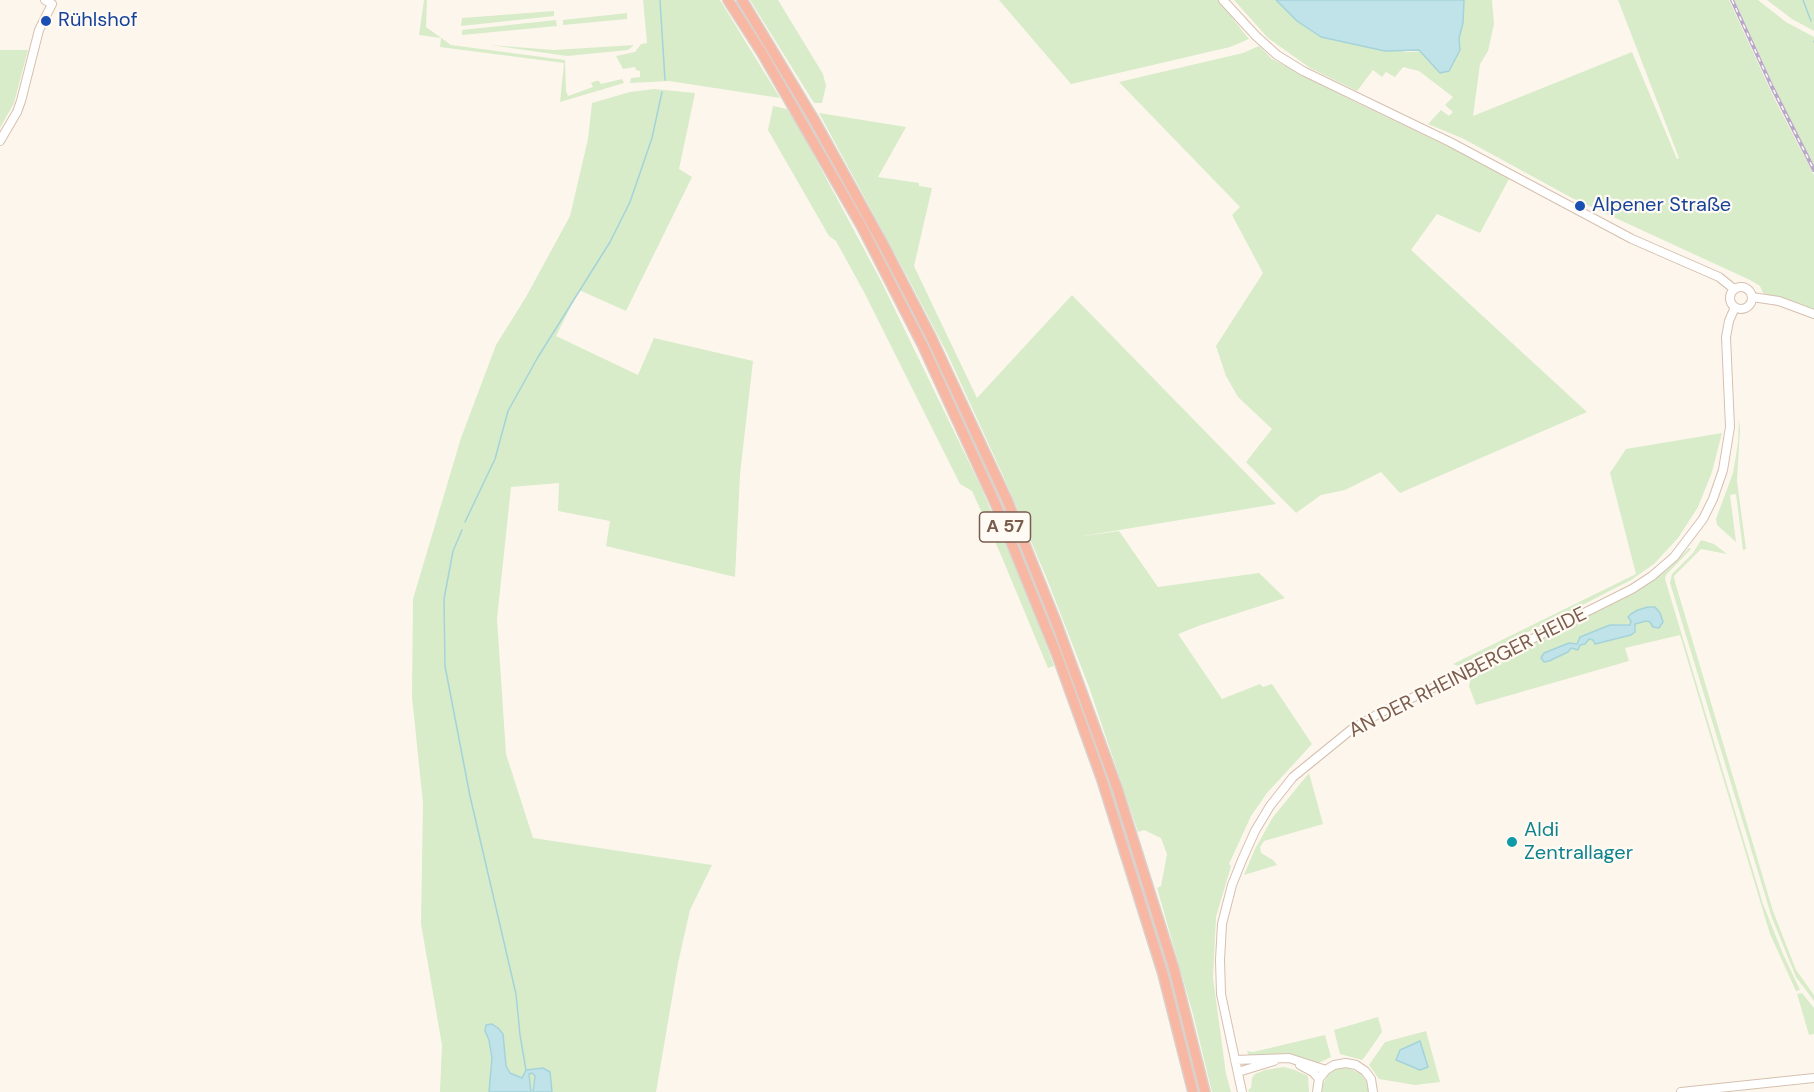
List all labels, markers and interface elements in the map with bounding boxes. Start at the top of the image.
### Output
place label: Rühlshof [58,9,137,33]
marker: Rühlshof [39,14,53,28]
place label: Alpener Straße [1592,194,1731,218]
marker: Alpener Straße [1573,199,1587,213]
road number: A 57 [980,512,1030,542]
street label: AN DER RHEINBERGER HEIDE [1345,602,1591,744]
place label: Aldi Zentrallager [1524,819,1633,866]
marker: Aldi Zentrallager [1505,835,1519,849]

